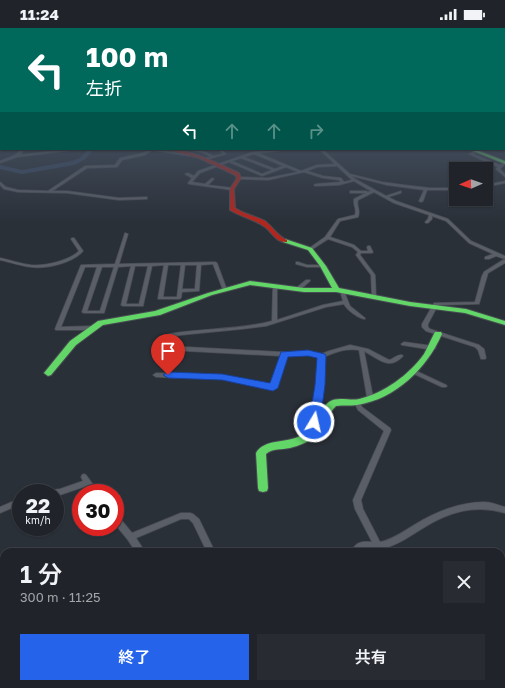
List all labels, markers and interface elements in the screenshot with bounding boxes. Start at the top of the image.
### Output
text: 11:24 [20,5,59,23]
text: 100 m [86,40,168,73]
icon: left [20,44,72,96]
text: 左折 [86,77,122,99]
icon: left [179,120,201,142]
icon: ahead [221,120,243,142]
icon: ahead [263,120,285,142]
icon: right [305,120,327,142]
north arrow [449,162,493,206]
map controls [449,162,493,206]
pin [151,334,185,375]
icon: arrive [157,340,179,362]
position arrow [293,401,335,443]
speed limit sign: 30 [72,484,124,536]
text: 22 [26,493,50,517]
text: km/h [25,514,51,526]
text: 1 分 [20,559,62,588]
button: close [443,561,485,603]
text: 300 m · 11:25 [20,589,100,605]
button: 終了 [20,634,249,680]
button: 共有 [257,634,485,680]

